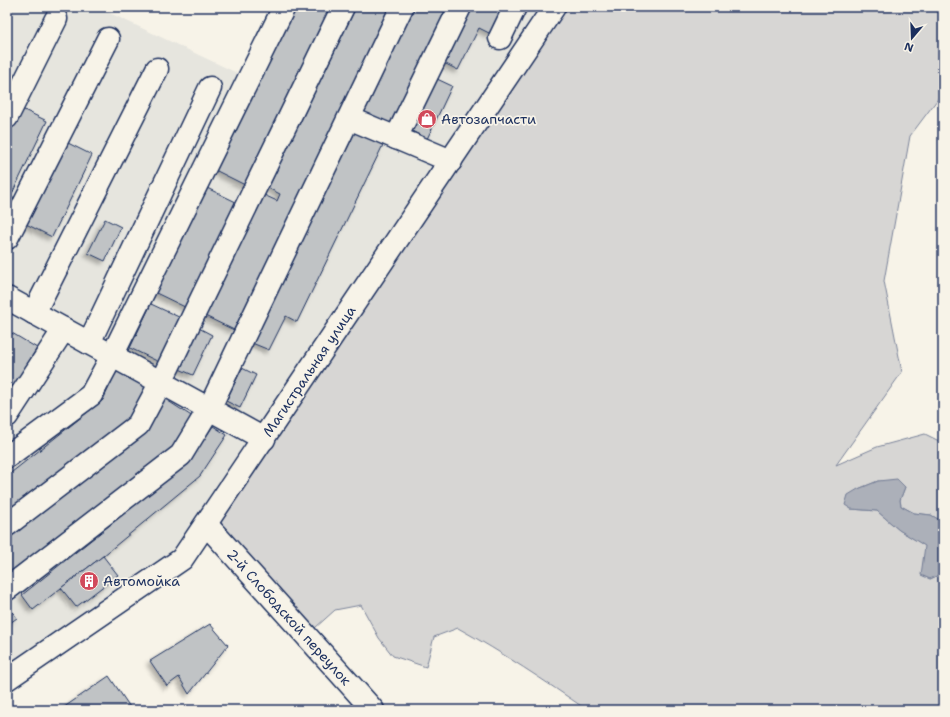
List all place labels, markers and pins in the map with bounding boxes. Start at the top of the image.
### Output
shop icon: Автозапчасти [416,108,438,130]
place label: Автозапчасти [441,110,536,128]
building icon: Автомойка [78,570,100,592]
place label: Автомойка [103,572,180,590]

